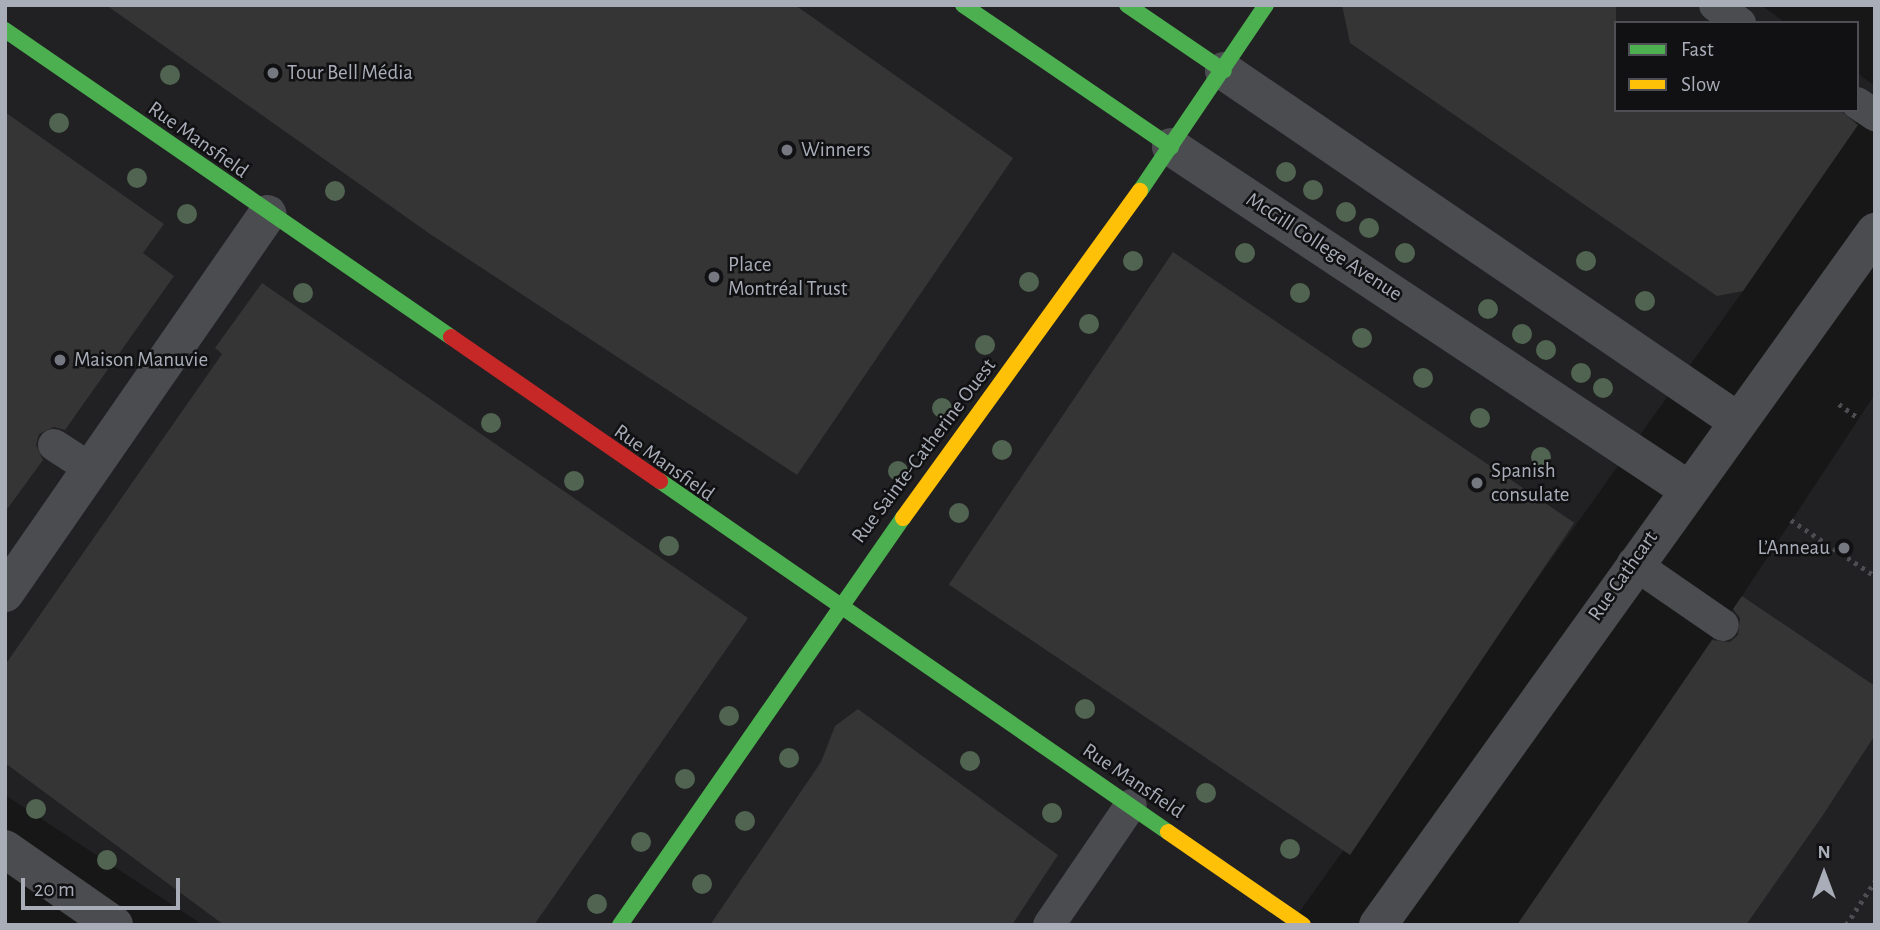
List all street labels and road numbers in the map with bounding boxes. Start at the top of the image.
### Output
street label: Rue Mansfield [143,96,253,184]
street label: McGill College Avenue [1241,187,1407,307]
street label: Rue Sainte-Catherine Ouest [846,354,1002,548]
street label: Rue Mansfield [609,419,719,507]
street label: Rue Cathcart [1583,526,1663,626]
street label: Rue Mansfield [1077,738,1189,824]

